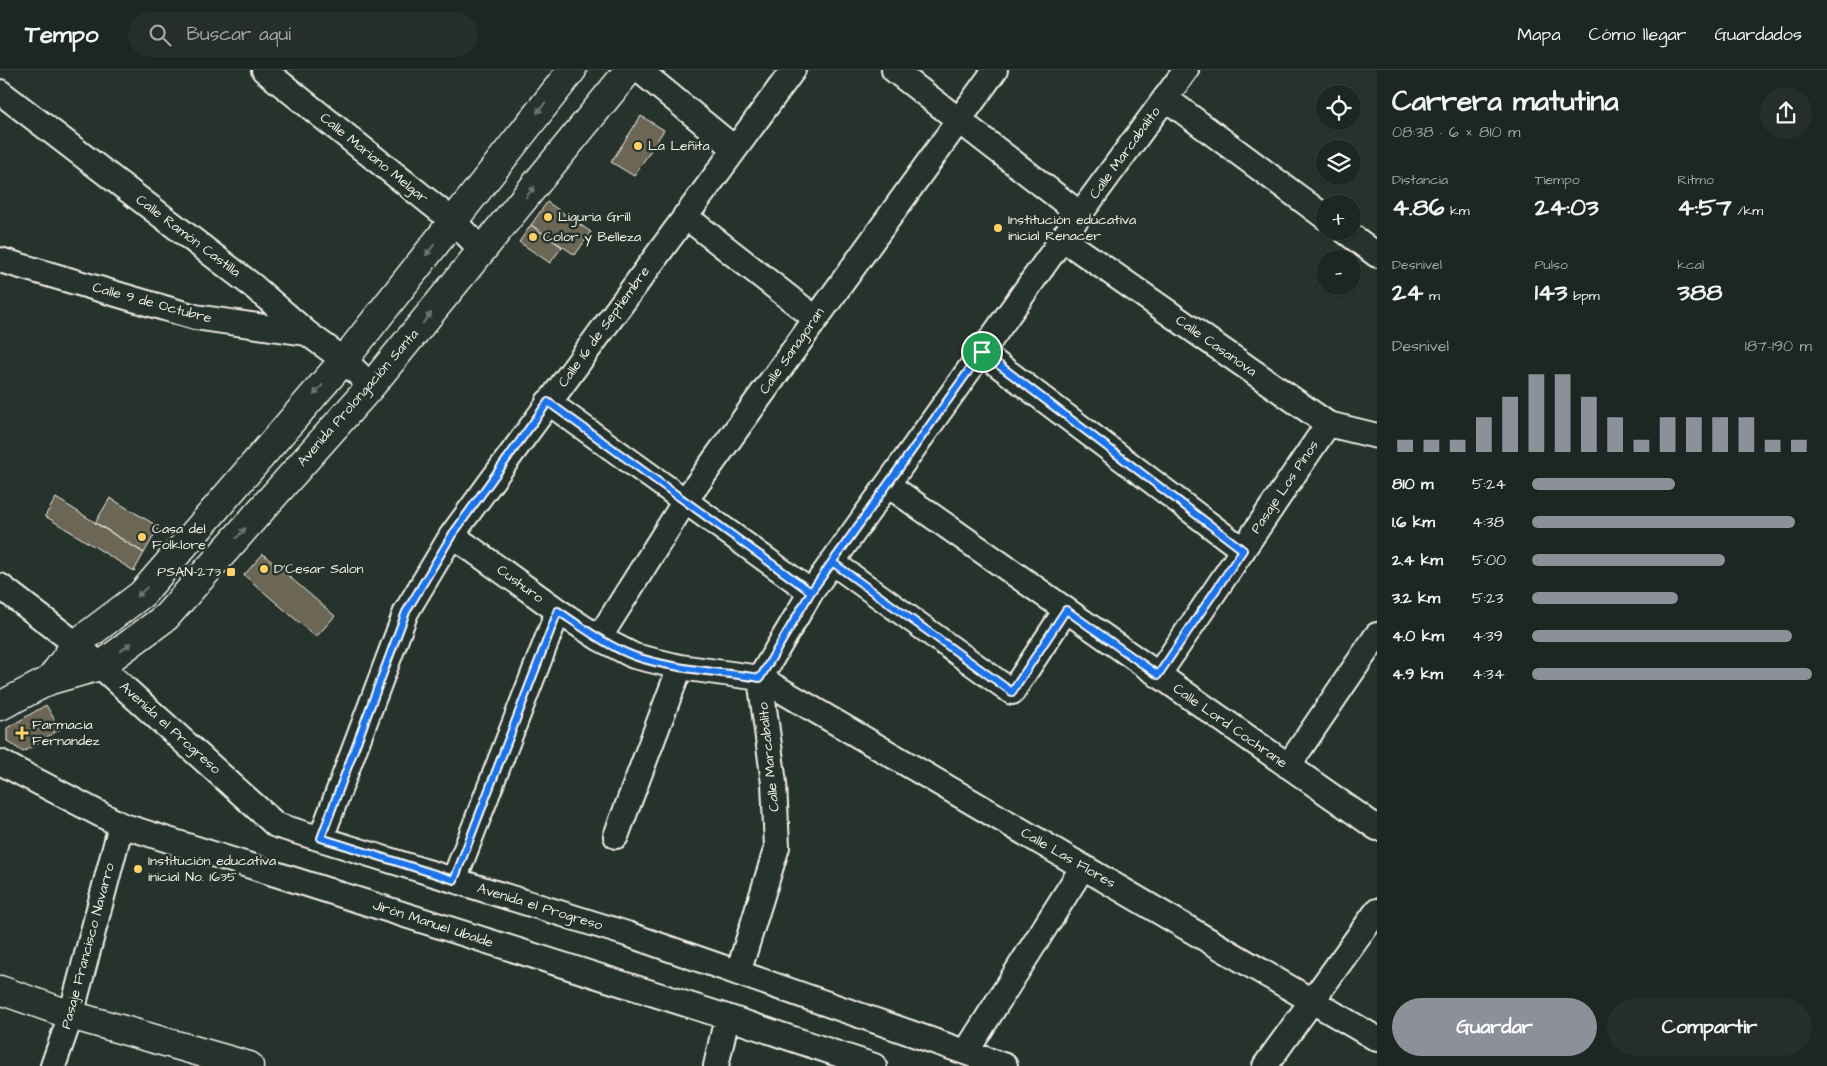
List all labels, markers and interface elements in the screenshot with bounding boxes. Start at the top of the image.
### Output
search box [128,12,478,57]
text: Tempo [25,18,98,52]
icon: search [146,21,174,49]
text: Buscar aquí [186,21,291,48]
text: Mapa [1517,22,1561,47]
text: Cómo llegar [1589,22,1687,47]
text: Guardados [1715,22,1802,47]
text: Carrera matutina [1392,82,1618,121]
map controls [1316,85,1361,295]
button: locate [1316,85,1361,130]
button: share [1760,87,1812,139]
one-way arrow [536,101,547,114]
street label: Calle Marcabalito [1085,103,1165,203]
street label: Calle Mariano Melgar [316,108,433,208]
text: 08:38 · 6 × 810 m [1392,121,1520,143]
place label: La Leñita [648,136,710,156]
marker: La Leñita [632,140,644,152]
button: layers [1316,140,1361,185]
text: Distancia [1392,170,1448,190]
text: Tiempo [1535,170,1580,190]
text: Ritmo [1677,170,1714,190]
one-way arrow [524,185,535,198]
street label: Calle Ramón Castilla [131,190,245,282]
text: 4.86 [1392,190,1444,225]
text: 24:03 [1535,190,1599,225]
text: 4:57 [1677,190,1732,225]
button: + [1316,195,1361,240]
text: km [1444,201,1470,221]
text: /km [1732,201,1763,221]
place label: Liguria Grill [558,207,631,227]
place label: Institución educativa inicial Renacer [1008,210,1136,246]
marker: Liguria Grill [542,211,554,223]
marker: Institución educativa inicial Renacer [992,222,1004,234]
place label: Color y Belleza [543,227,641,247]
marker: Color y Belleza [527,231,539,243]
one-way arrow [425,243,435,257]
button: − [1316,250,1361,295]
text: Desnivel [1392,255,1442,275]
text: Pulso [1535,255,1568,275]
text: kcal [1677,255,1704,275]
street label: Calle 16 de Septiembre [553,262,655,391]
text: 24 [1392,275,1423,310]
text: 143 [1535,275,1568,310]
text: 388 [1677,275,1722,310]
street label: Calle 9 de Octubre [90,277,214,329]
text: m [1423,286,1440,306]
text: bpm [1568,286,1600,306]
street label: Calle Sanagoran [755,304,829,398]
one-way arrow [421,311,432,324]
street label: Calle Casanova [1171,311,1261,381]
street label: Avenida Prolongación Santa [293,325,423,471]
pin [961,331,1003,373]
text: Desnivel [1392,335,1449,357]
text: 187–190 m [1745,335,1812,357]
icon: arrive [968,338,996,366]
one-way arrow [312,384,323,397]
street label: Pasaje Los Pinos [1246,436,1324,538]
text: 810 m [1392,473,1433,495]
text: 5:24 [1472,473,1506,495]
text: 1.6 km [1392,511,1435,533]
text: 4:38 [1472,511,1504,533]
place label: Casa del Folklore [152,519,206,555]
one-way arrow [235,527,246,540]
marker: Casa del Folklore [136,531,148,543]
text: 2.4 km [1392,549,1443,571]
text: 5:00 [1472,549,1506,571]
place label: D'Cesar Salon [274,559,364,579]
street label: Cushuro [492,560,548,608]
place label: PSAN-273 [157,562,221,582]
marker: D'Cesar Salon [258,563,270,575]
marker: PSAN-273 [225,566,237,578]
one-way arrow [136,586,148,598]
text: 3.2 km [1392,587,1440,609]
text: 5:23 [1472,587,1503,609]
text: 4.0 km [1392,625,1444,647]
text: 4:39 [1472,625,1503,647]
one-way arrow [119,642,133,652]
text: 4.9 km [1392,663,1443,685]
text: 4:34 [1472,663,1505,685]
street label: Avenida el Progreso [115,677,225,779]
street label: Calle Lord Cochrane [1169,679,1292,773]
street label: Calle Marcabalito [753,701,785,813]
place label: Farmacia Fernandez [32,715,100,751]
marker: Farmacia Fernandez [16,727,28,739]
street label: Calle Las Flores [1017,823,1119,893]
place label: Institución educativa inicial No. 1635 [148,851,276,887]
street label: Pasaje Francisco Navarro [56,861,120,1031]
marker: Institución educativa inicial No. 1635 [132,863,144,875]
street label: Avenida el Progreso [475,878,605,936]
street label: Jirón Manuel Ubalde [370,895,496,953]
button: Guardar [1392,998,1597,1056]
button: Compartir [1607,998,1812,1056]

